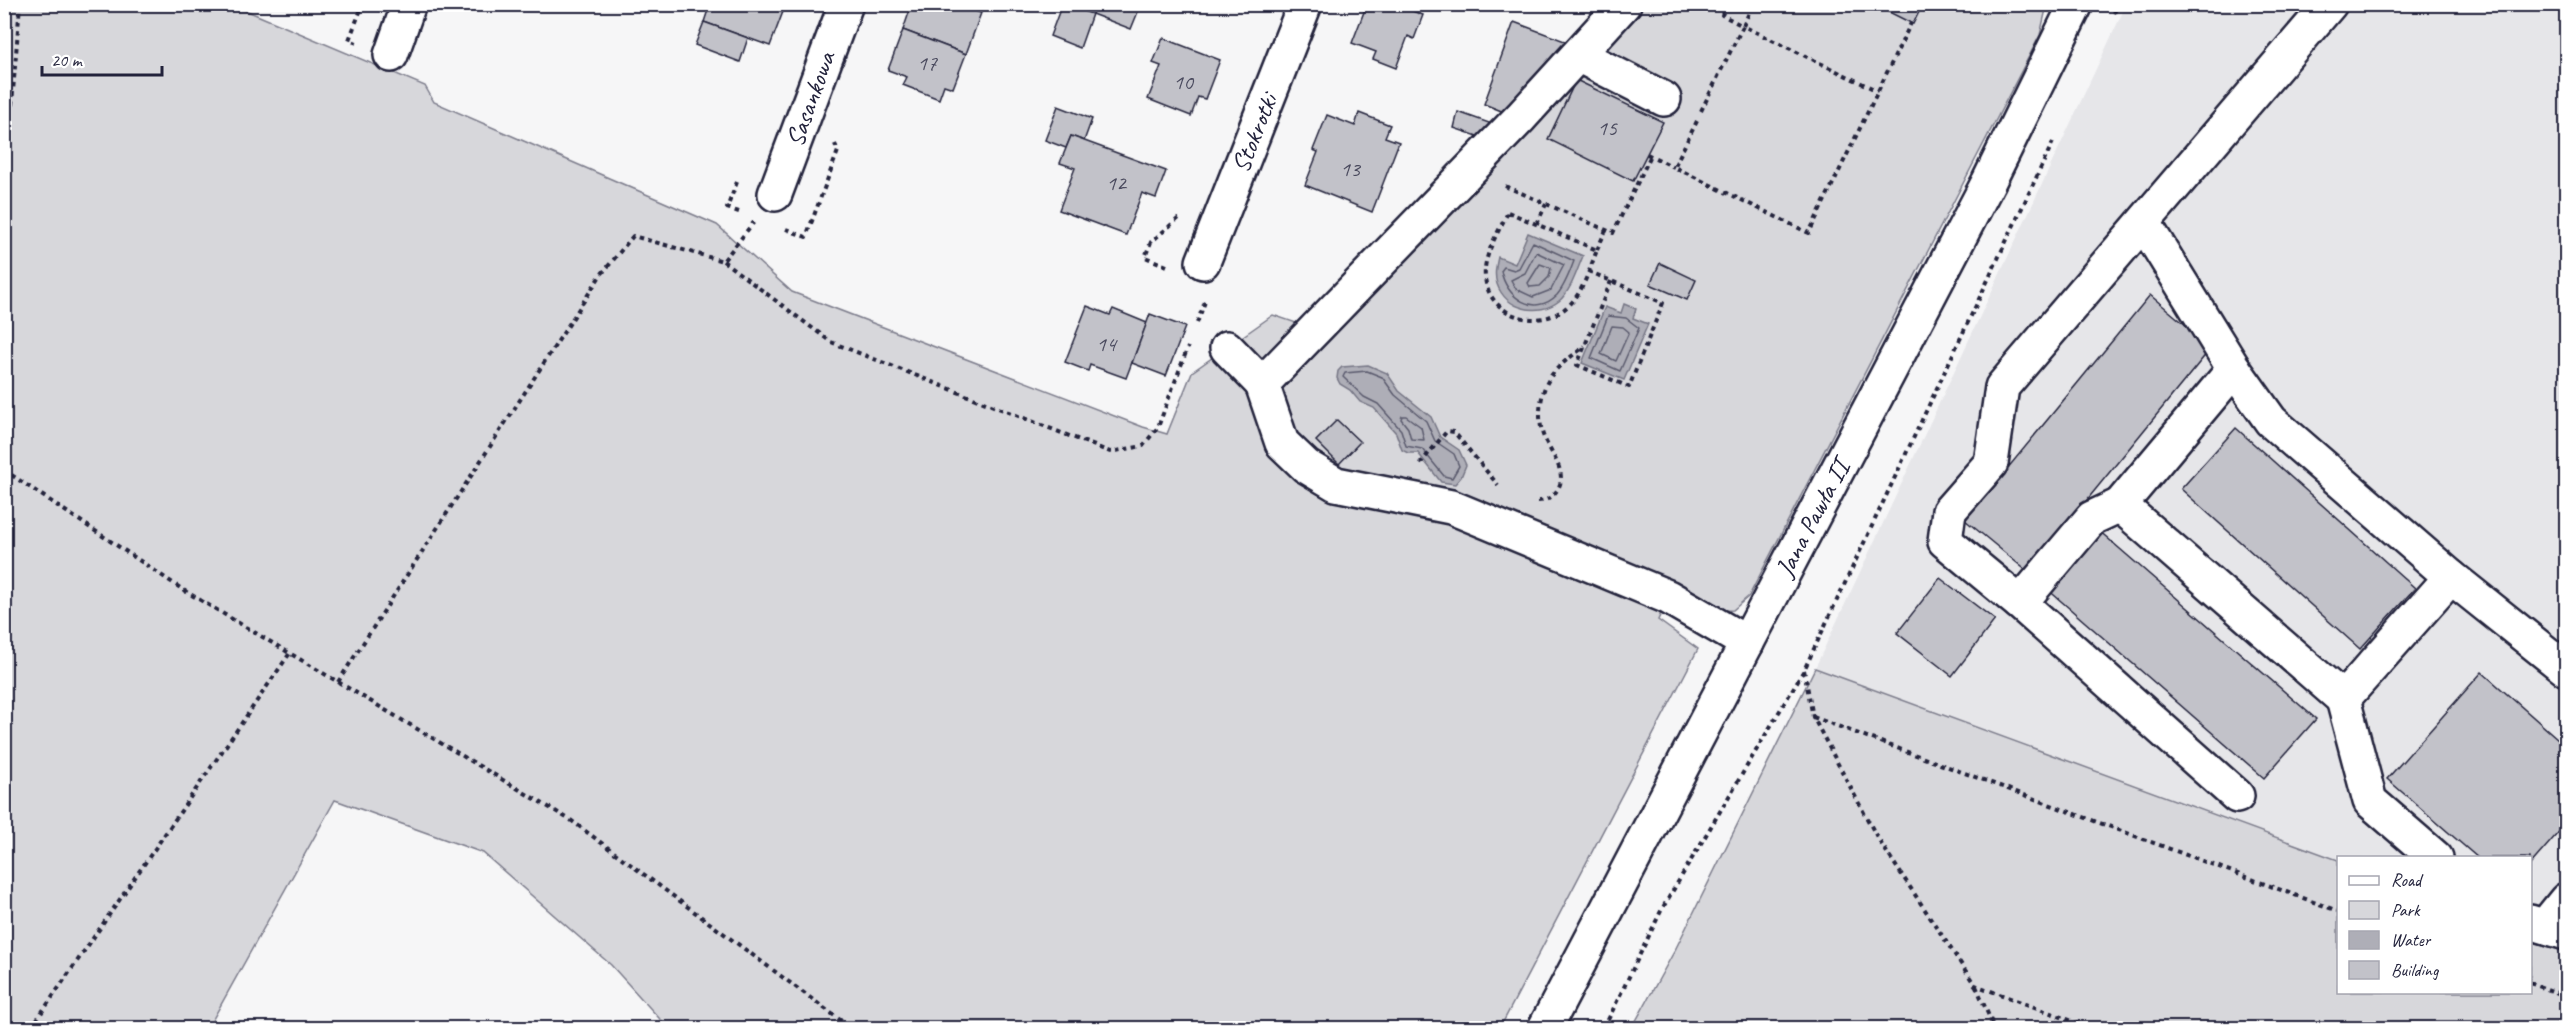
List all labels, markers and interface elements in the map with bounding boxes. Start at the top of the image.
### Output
scale bar [42,39,162,77]
street label: Sasankowa [778,46,843,151]
text: 20 m [51,49,84,71]
house number: 17 [917,49,938,77]
house number: 10 [1173,68,1195,96]
street label: Stokrotki [1224,86,1286,177]
house number: 15 [1597,114,1618,142]
house number: 13 [1340,155,1362,183]
house number: 12 [1106,169,1128,197]
house number: 14 [1096,330,1118,358]
street label: Jana Pawła II [1767,449,1860,584]
legend [2337,856,2532,994]
text: Road [2391,869,2424,891]
text: Park [2391,899,2421,921]
text: Water [2391,929,2432,951]
text: Building [2391,959,2440,981]

